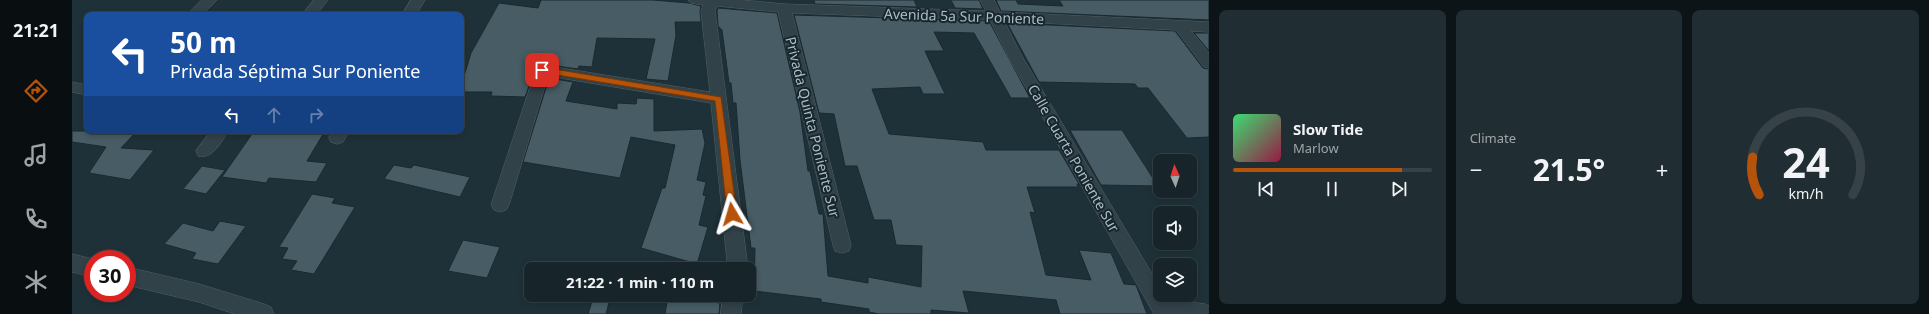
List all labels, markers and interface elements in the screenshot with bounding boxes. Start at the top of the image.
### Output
street label: Avenida 5a Sur Poniente [884,4,1045,28]
text: 21:21 [13,18,59,42]
text: 50 m [170,23,237,61]
icon: left [104,28,156,80]
street label: Privada Quinta Poniente Sur [781,35,845,220]
pin [525,53,559,87]
text: Privada Séptima Sur Poniente [170,59,421,83]
icon: arrive [531,59,553,81]
icon: directions [22,77,50,105]
street label: Calle Cuarta Poniente Sur [1024,81,1124,236]
icon: left [221,104,243,126]
icon: ahead [263,104,285,126]
icon: right [305,104,327,126]
text: Slow Tide [1293,119,1363,139]
text: Climate [1470,129,1516,147]
text: 24 [1782,134,1830,190]
text: Marlow [1293,139,1339,157]
icon: music [22,141,50,169]
text: 21.5° [1533,149,1605,190]
north arrow [1153,154,1197,198]
map controls [1153,154,1197,302]
text: − [1470,154,1482,184]
text: + [1656,154,1668,184]
icon: previous [1255,178,1277,200]
icon: pause [1321,178,1343,200]
icon: next [1388,178,1410,200]
text: km/h [1788,184,1823,203]
position arrow [711,193,753,235]
icon: phone [22,205,50,233]
button: sound [1153,206,1197,250]
speed limit sign: 30 [84,250,136,302]
button: layers [1153,258,1197,302]
icon: climate [22,268,50,296]
text: 21:22 · 1 min · 110 m [566,272,714,292]

